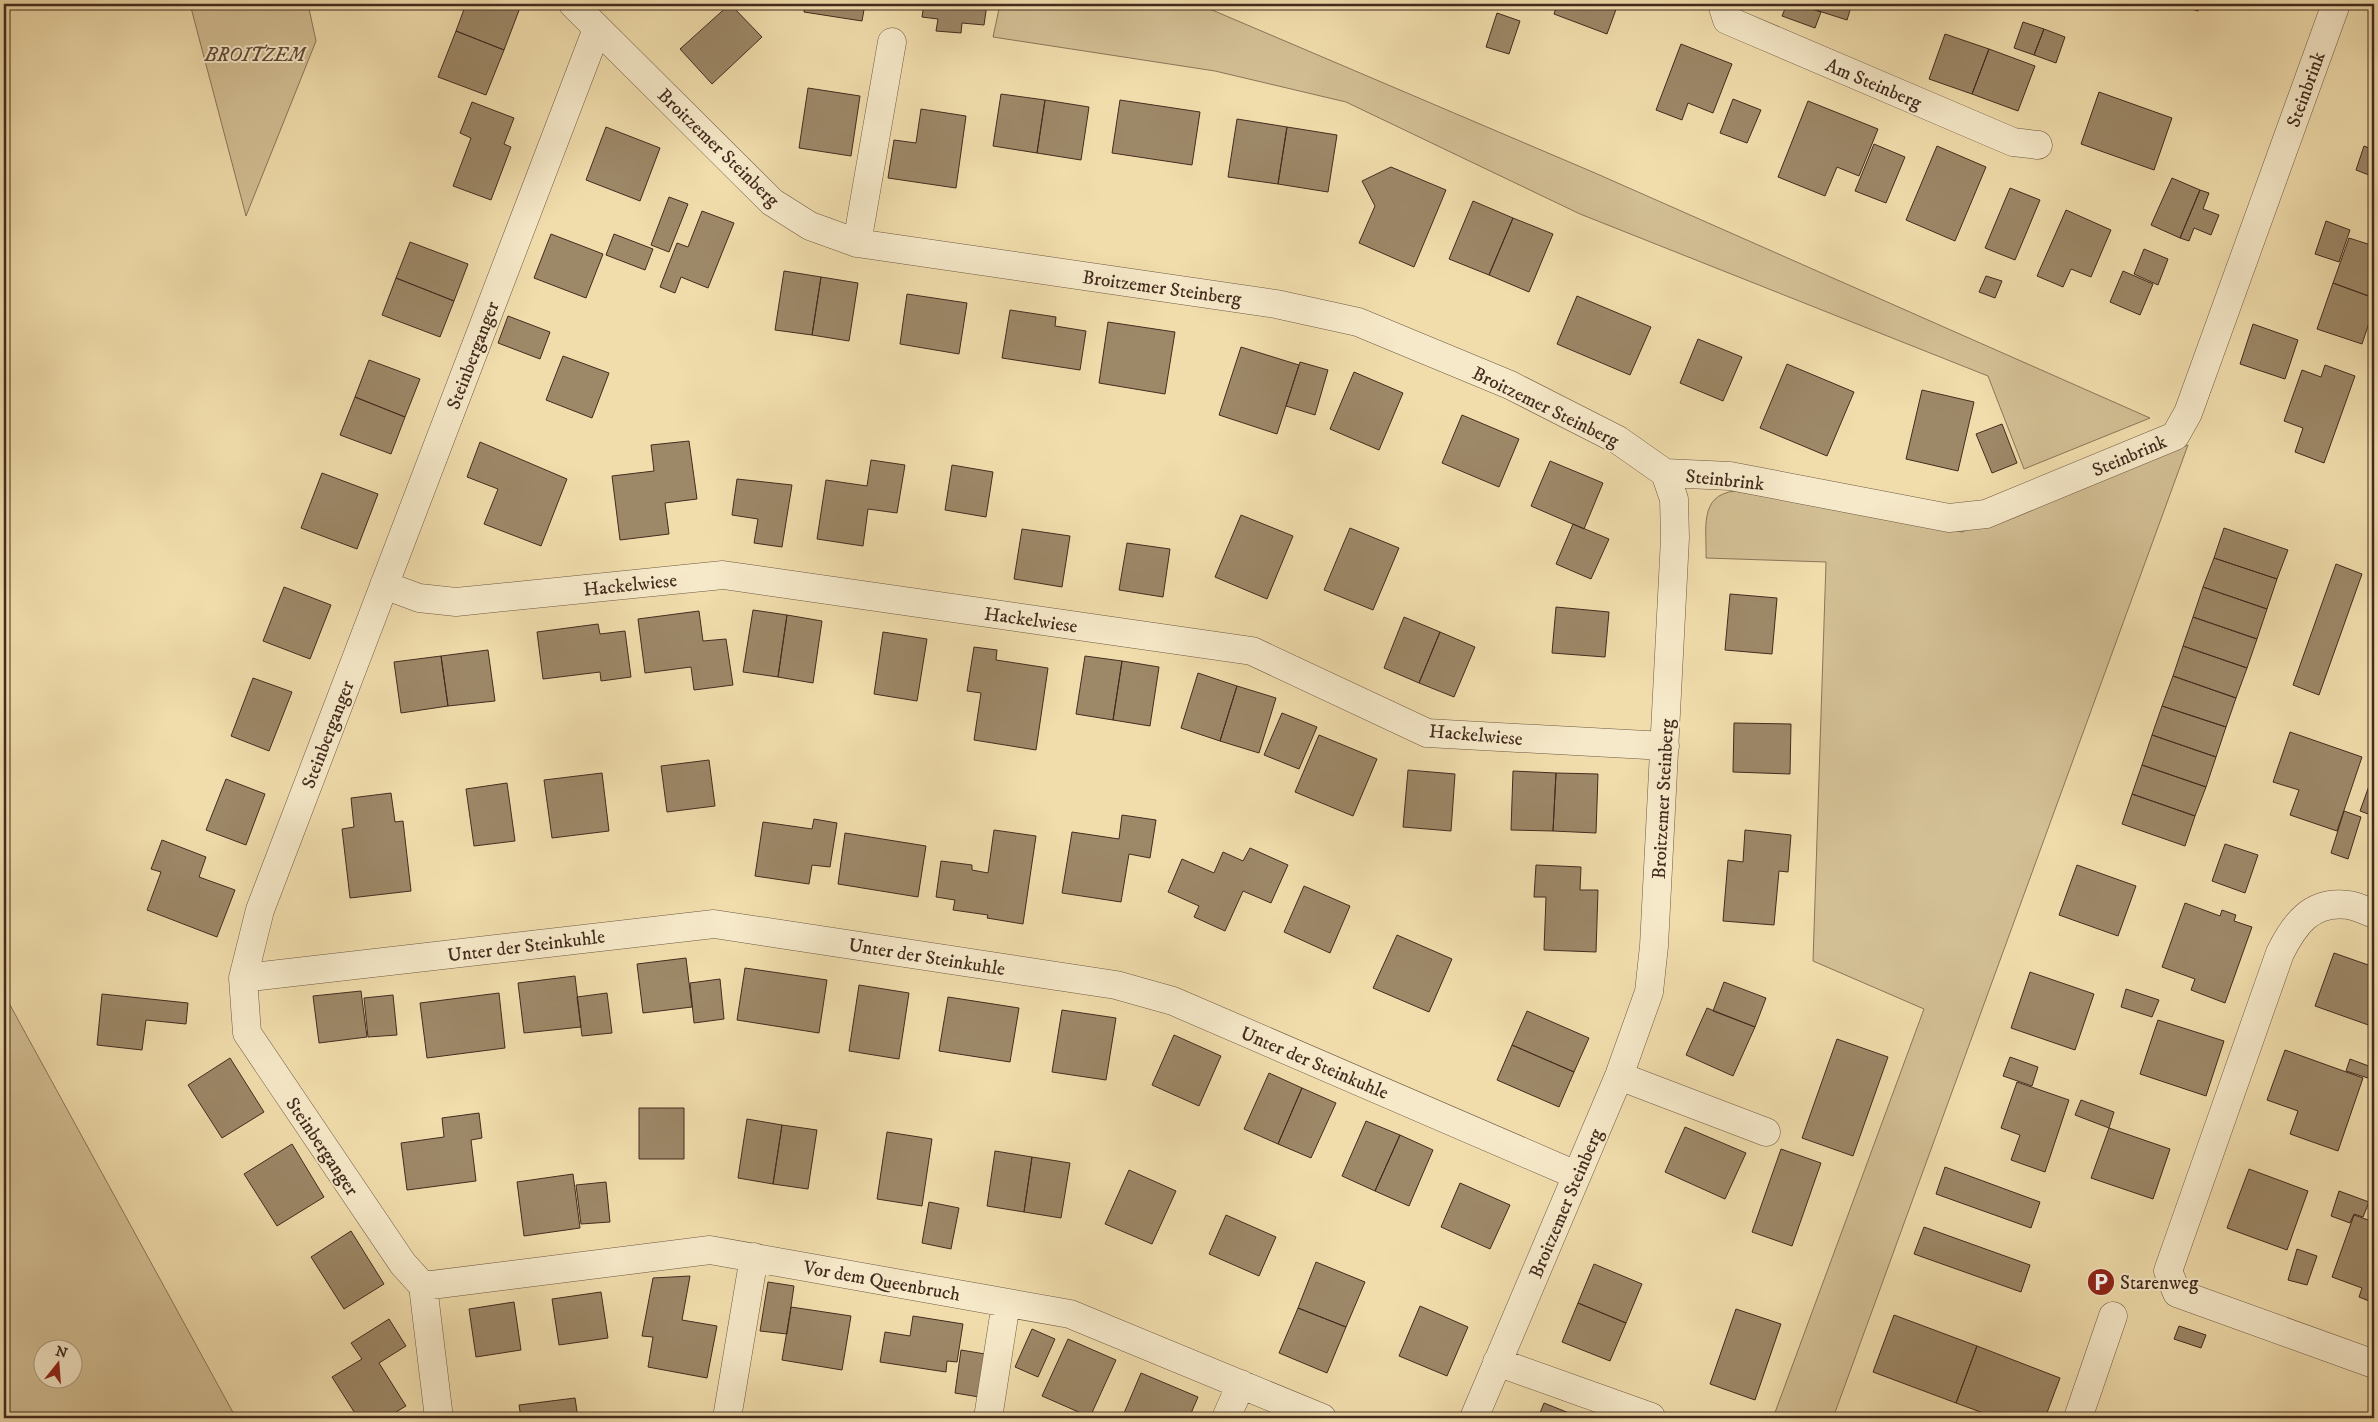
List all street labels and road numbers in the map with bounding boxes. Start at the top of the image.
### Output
street label: Steinbrink [2282,48,2331,131]
street label: Am Steinberg [1822,54,1926,115]
street label: Broitzemer Steinberg [652,84,784,213]
street label: Broitzemer Steinberg [1081,266,1244,311]
street label: Steinberganger [442,298,505,413]
street label: Broitzemer Steinberg [1468,362,1623,453]
street label: Steinbrink [2089,430,2171,482]
street label: Steinbrink [1684,465,1766,496]
street label: Hackelwiese [582,569,678,602]
street label: Hackelwiese [983,603,1079,638]
street label: Steinberganger [297,677,360,792]
street label: Broitzemer Steinberg [1648,718,1679,880]
street label: Hackelwiese [1428,720,1524,751]
street label: Unter der Steinkuhle [446,925,606,968]
street label: Unter der Steinkuhle [847,934,1007,981]
street label: Unter der Steinkuhle [1237,1022,1392,1105]
street label: Steinberganger [280,1093,363,1201]
street label: Broitzemer Steinberg [1524,1125,1609,1282]
street label: Vor dem Queenbruch [800,1256,962,1307]

